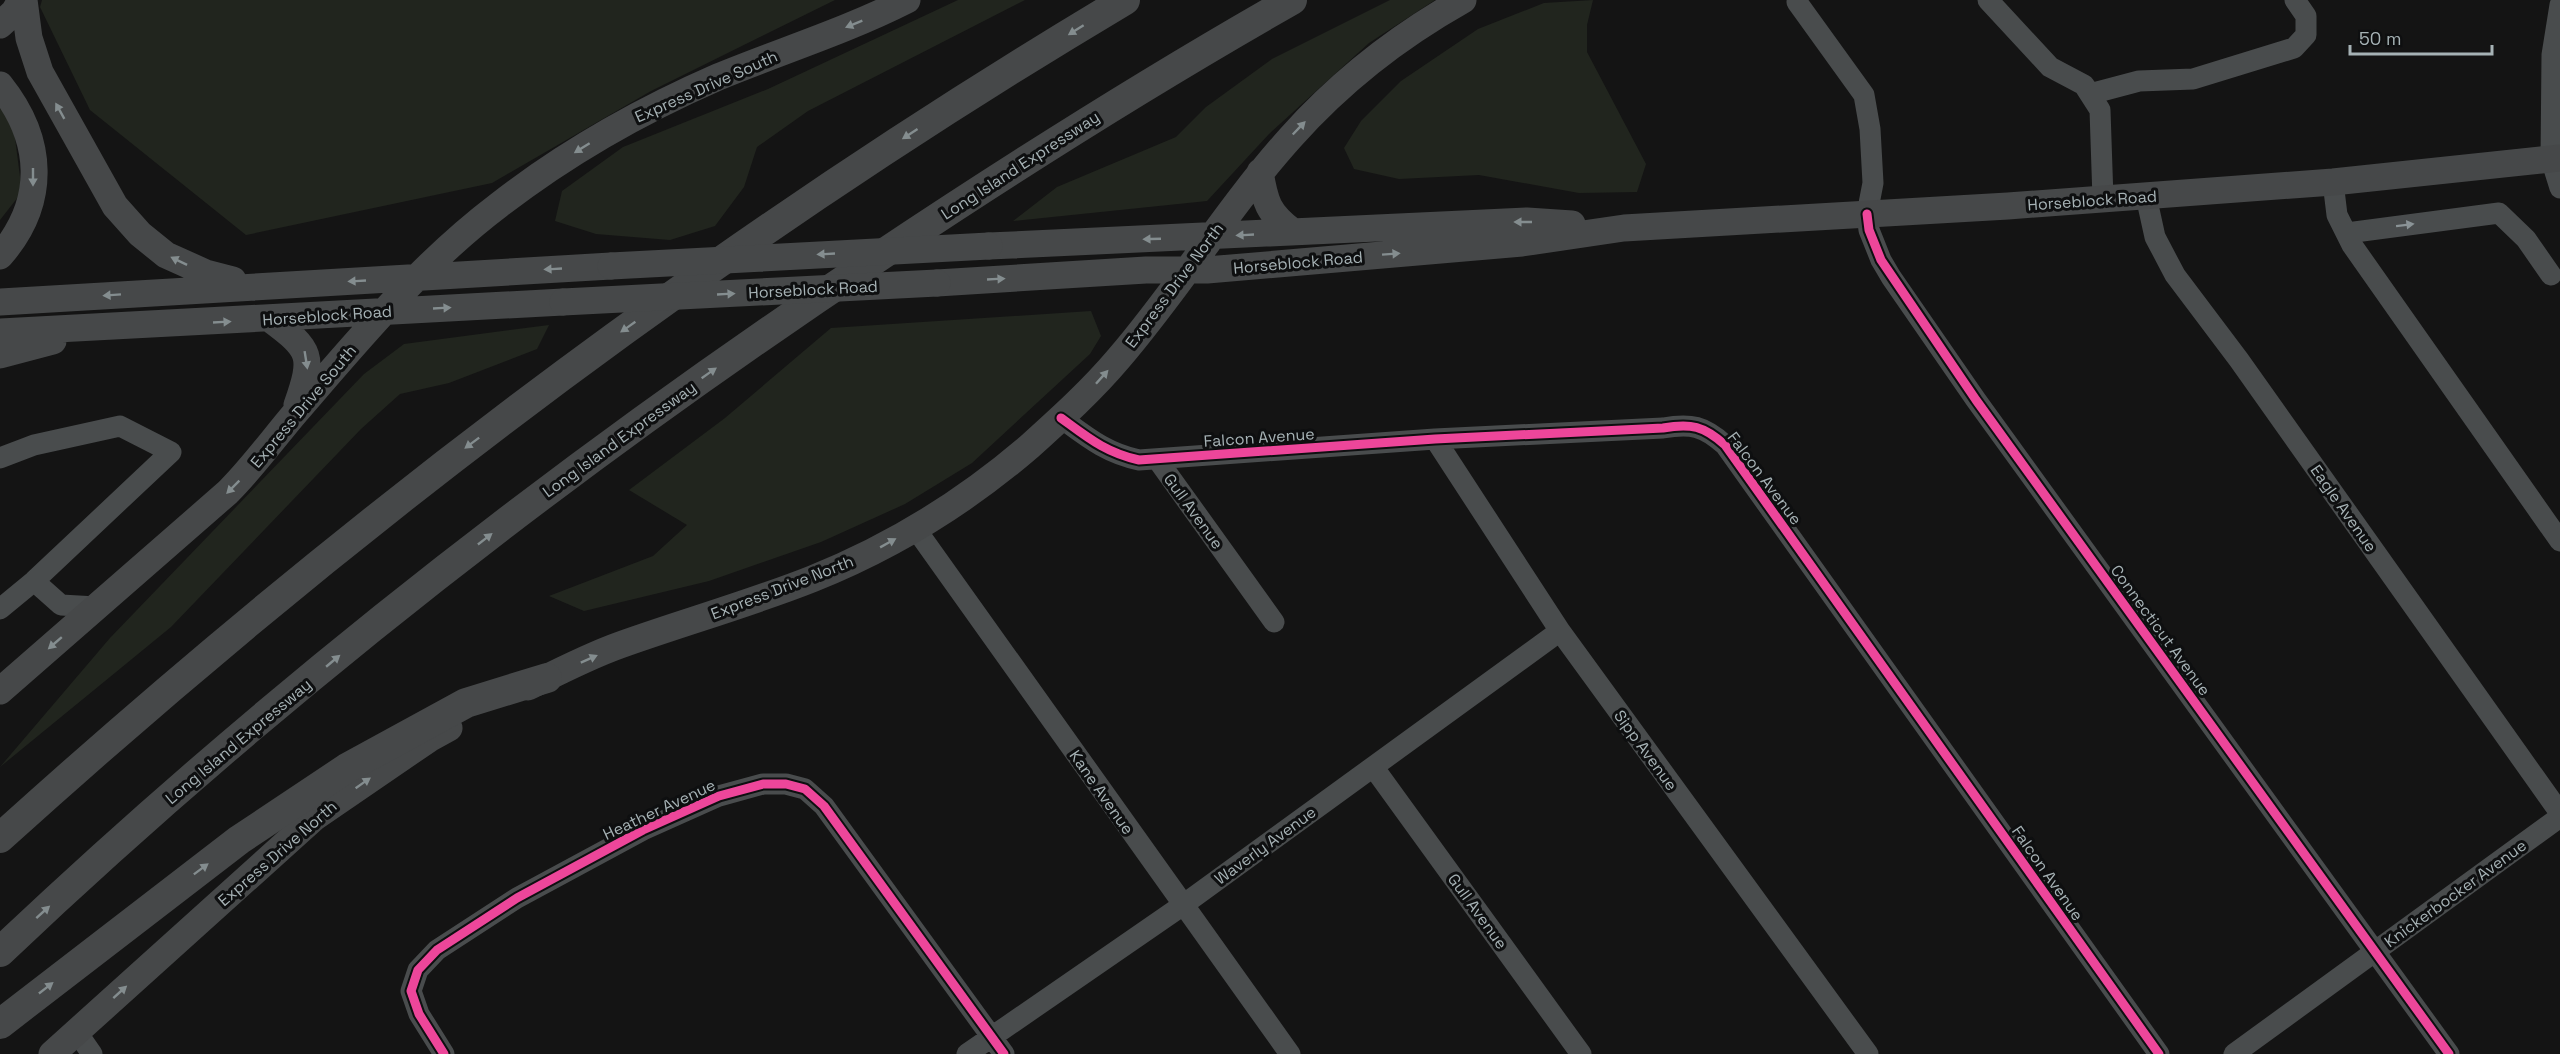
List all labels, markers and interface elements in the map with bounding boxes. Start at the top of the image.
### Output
scale bar [2350,18,2492,56]
one-way arrow [844,19,862,29]
one-way arrow [1067,25,1084,36]
text: 50 m [2359,27,2401,50]
street label: Express Drive South [632,46,781,127]
one-way arrow [55,102,65,119]
street label: Long Island Expressway [937,106,1103,225]
one-way arrow [1292,121,1306,136]
one-way arrow [902,128,918,139]
one-way arrow [574,142,590,153]
one-way arrow [28,168,38,187]
street label: Horseblock Road [2027,185,2158,216]
one-way arrow [1514,217,1533,227]
street label: Express Drive North [1121,219,1228,352]
one-way arrow [2395,221,2414,230]
one-way arrow [1235,230,1254,239]
one-way arrow [1142,234,1161,243]
street label: Horseblock Road [1232,246,1364,279]
one-way arrow [1382,249,1401,259]
one-way arrow [817,250,836,259]
one-way arrow [171,257,188,266]
one-way arrow [543,265,562,274]
one-way arrow [986,275,1005,284]
street label: Horseblock Road [748,276,878,303]
one-way arrow [347,277,366,286]
one-way arrow [716,289,735,298]
one-way arrow [103,290,122,299]
street label: Horseblock Road [262,300,393,331]
one-way arrow [432,304,451,313]
one-way arrow [213,317,232,326]
one-way arrow [620,321,636,333]
street label: Express Drive South [246,341,361,472]
one-way arrow [301,351,310,370]
one-way arrow [701,367,717,379]
one-way arrow [1095,370,1109,384]
street label: Long Island Expressway [538,377,700,502]
street label: Falcon Avenue [1203,423,1315,452]
street label: Falcon Avenue [1723,428,1806,529]
one-way arrow [464,437,479,449]
street label: Eagle Avenue [2306,460,2381,556]
street label: Gull Avenue [1159,469,1228,553]
one-way arrow [227,479,241,493]
one-way arrow [478,534,493,546]
one-way arrow [880,538,897,548]
street label: Express Drive North [708,551,857,624]
street label: Connecticut Avenue [2106,561,2215,700]
one-way arrow [47,636,63,649]
one-way arrow [580,653,598,663]
one-way arrow [325,655,340,668]
street label: Long Island Expressway [161,674,316,809]
street label: Sipp Avenue [1609,706,1682,795]
street label: Kane Avenue [1065,746,1138,839]
street label: Heather Avenue [600,774,719,845]
one-way arrow [355,777,371,789]
street label: Express Drive North [213,796,341,911]
street label: Waverly Avenue [1210,801,1320,889]
street label: Falcon Avenue [2007,822,2088,925]
street label: Knickerbocker Avenue [2380,835,2530,952]
one-way arrow [193,863,208,875]
street label: Gull Avenue [1443,869,1512,953]
one-way arrow [35,906,50,919]
one-way arrow [39,982,54,994]
one-way arrow [112,986,127,999]

